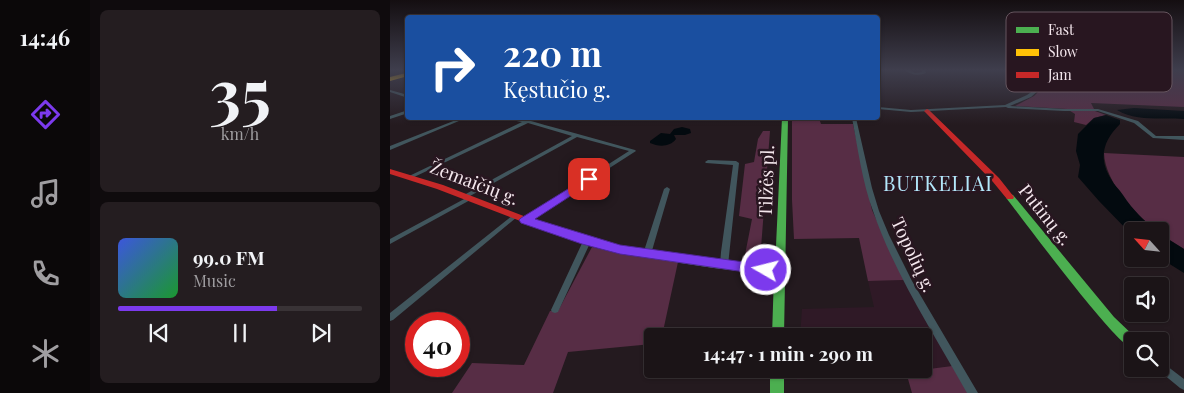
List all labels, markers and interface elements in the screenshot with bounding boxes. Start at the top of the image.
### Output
legend [1006,12,1172,92]
text: Fast [1048,20,1075,39]
text: 14:46 [20,22,70,52]
text: 220 m [503,29,602,76]
icon: right [420,35,485,100]
text: Slow [1048,42,1078,61]
text: 35 [209,47,271,133]
text: Jam [1047,65,1072,84]
text: Kęstučio g. [503,74,611,104]
icon: directions [28,97,63,132]
text: km/h [221,123,259,144]
street label: Tilžės pl. [753,145,779,217]
street label: Žemaičių g. [427,154,522,210]
pin [568,158,610,200]
icon: arrive [575,165,603,193]
district label: BUTKELIAI [883,169,993,196]
icon: music [28,176,63,211]
street label: Putinų g. [1014,179,1078,250]
street label: Topolių g. [886,213,942,296]
north arrow [1124,222,1169,268]
map controls [1124,222,1169,377]
position arrow [739,243,791,295]
text: 99.0 FM [193,244,265,270]
icon: phone [28,256,63,291]
text: Music [193,270,236,291]
button: sound [1124,277,1169,322]
speed limit sign: 40 [405,312,470,377]
icon: previous [145,319,173,347]
icon: pause [226,319,254,347]
icon: next [307,319,335,347]
button: search [1124,332,1169,377]
icon: climate [28,336,63,371]
text: 14:47 · 1 min · 290 m [703,340,873,366]

